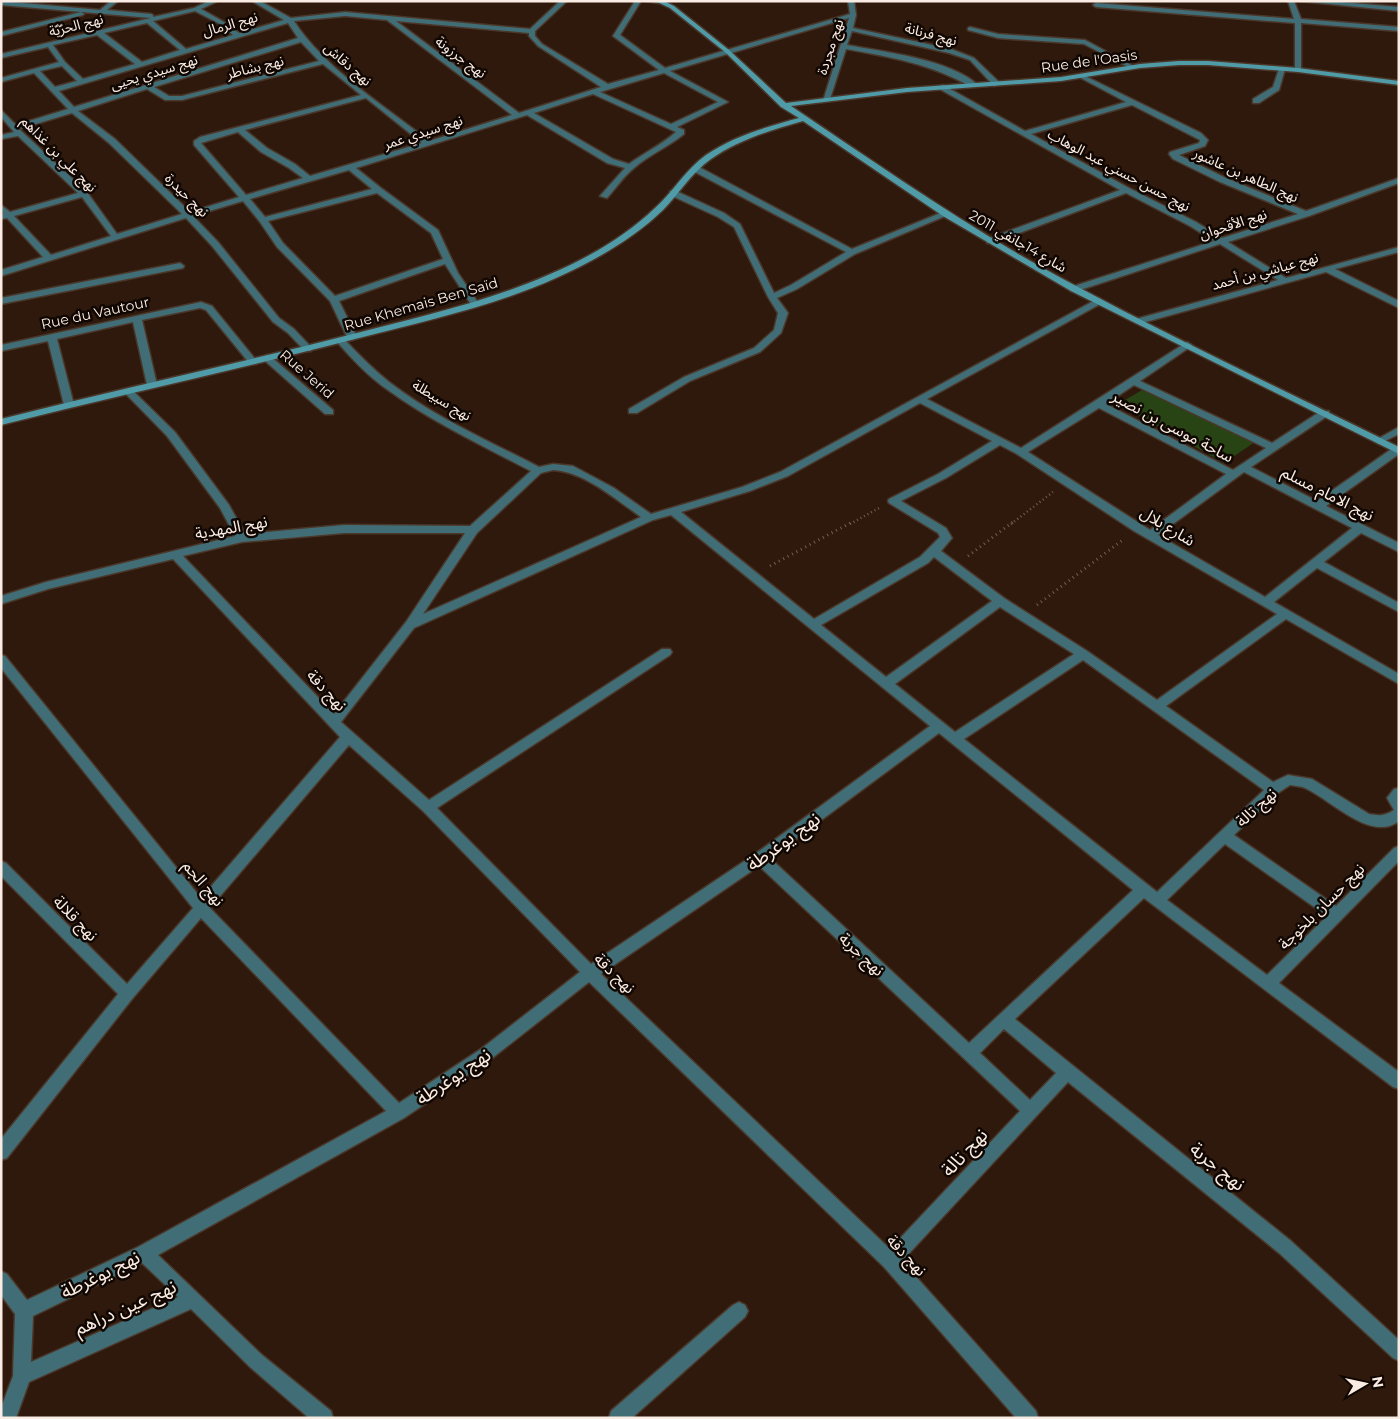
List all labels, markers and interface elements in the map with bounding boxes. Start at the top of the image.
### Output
street label: نهج الرمال [200,7,261,42]
street label: نهج الحرّيّة [47,9,106,42]
street label: نهج مجردة [813,17,849,78]
street label: نهج فرنانة [902,18,959,52]
street label: نهج جرزونة [431,32,490,84]
street label: نهج دقاش [319,38,376,91]
street label: Rue de l'Oasis [1040,45,1138,77]
street label: نهج سيدي يحيى [108,50,201,96]
street label: نهج بشاطر [224,51,286,85]
street label: نهج سيدي عمر [380,111,466,156]
street label: نهج علي بن غذاهم [16,112,101,198]
street label: نهج حسن حسني عبد الوهاب [1043,125,1194,217]
street label: نهج الطاهر بن عاشور [1189,143,1302,208]
street label: نهج حيدرة [160,169,213,222]
street label: نهج الأقحوان [1197,205,1270,245]
street label: شارع 14جانفي 2011 [965,206,1070,278]
street label: نهج عياشي بن أحمد [1210,248,1321,296]
street label: Rue Khemais Ben Saïd [342,273,500,335]
street label: Rue du Vautour [39,293,151,333]
street label: Rue Jerid [276,346,338,402]
street label: نهج سبيطلة [408,375,475,426]
street label: ساحة موسى بن نصير [1108,386,1237,467]
street label: نهج الامام مسلم [1277,462,1377,527]
street label: شارع بلال [1135,503,1199,553]
street label: نهج المهدية [193,512,269,546]
street label: نهج دقة [301,666,350,717]
street label: نهج تالة [1232,784,1283,833]
street label: نهج يوغرطة [742,807,826,878]
street label: نهج الجم [177,856,228,912]
street label: نهج حسان بلخوجة [1274,859,1370,955]
street label: نهج قلالة [47,892,102,947]
street label: نهج جربة [833,929,888,982]
street label: نهج دقة [588,949,639,1000]
street label: نهج يوغرطة [411,1043,497,1112]
street label: نهج تالة [936,1123,995,1183]
street label: نهج جربة [1183,1137,1250,1198]
street label: نهج دقة [881,1231,930,1282]
street label: نهج يوغرطة [57,1245,145,1306]
street label: نهج عين دراهم [71,1275,181,1343]
north arrow [1340,1359,1390,1409]
text: N [1368,1375,1388,1389]

